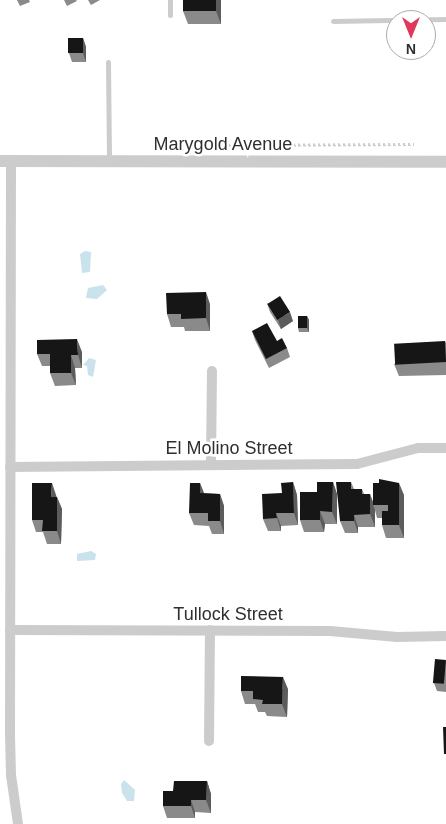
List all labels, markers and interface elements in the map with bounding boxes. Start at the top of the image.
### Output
north arrow [386,10,436,60]
text: N [406,41,416,57]
street label: Marygold Avenue [153,133,293,155]
street label: El Molino Street [165,437,293,459]
street label: Tullock Street [173,603,283,625]

